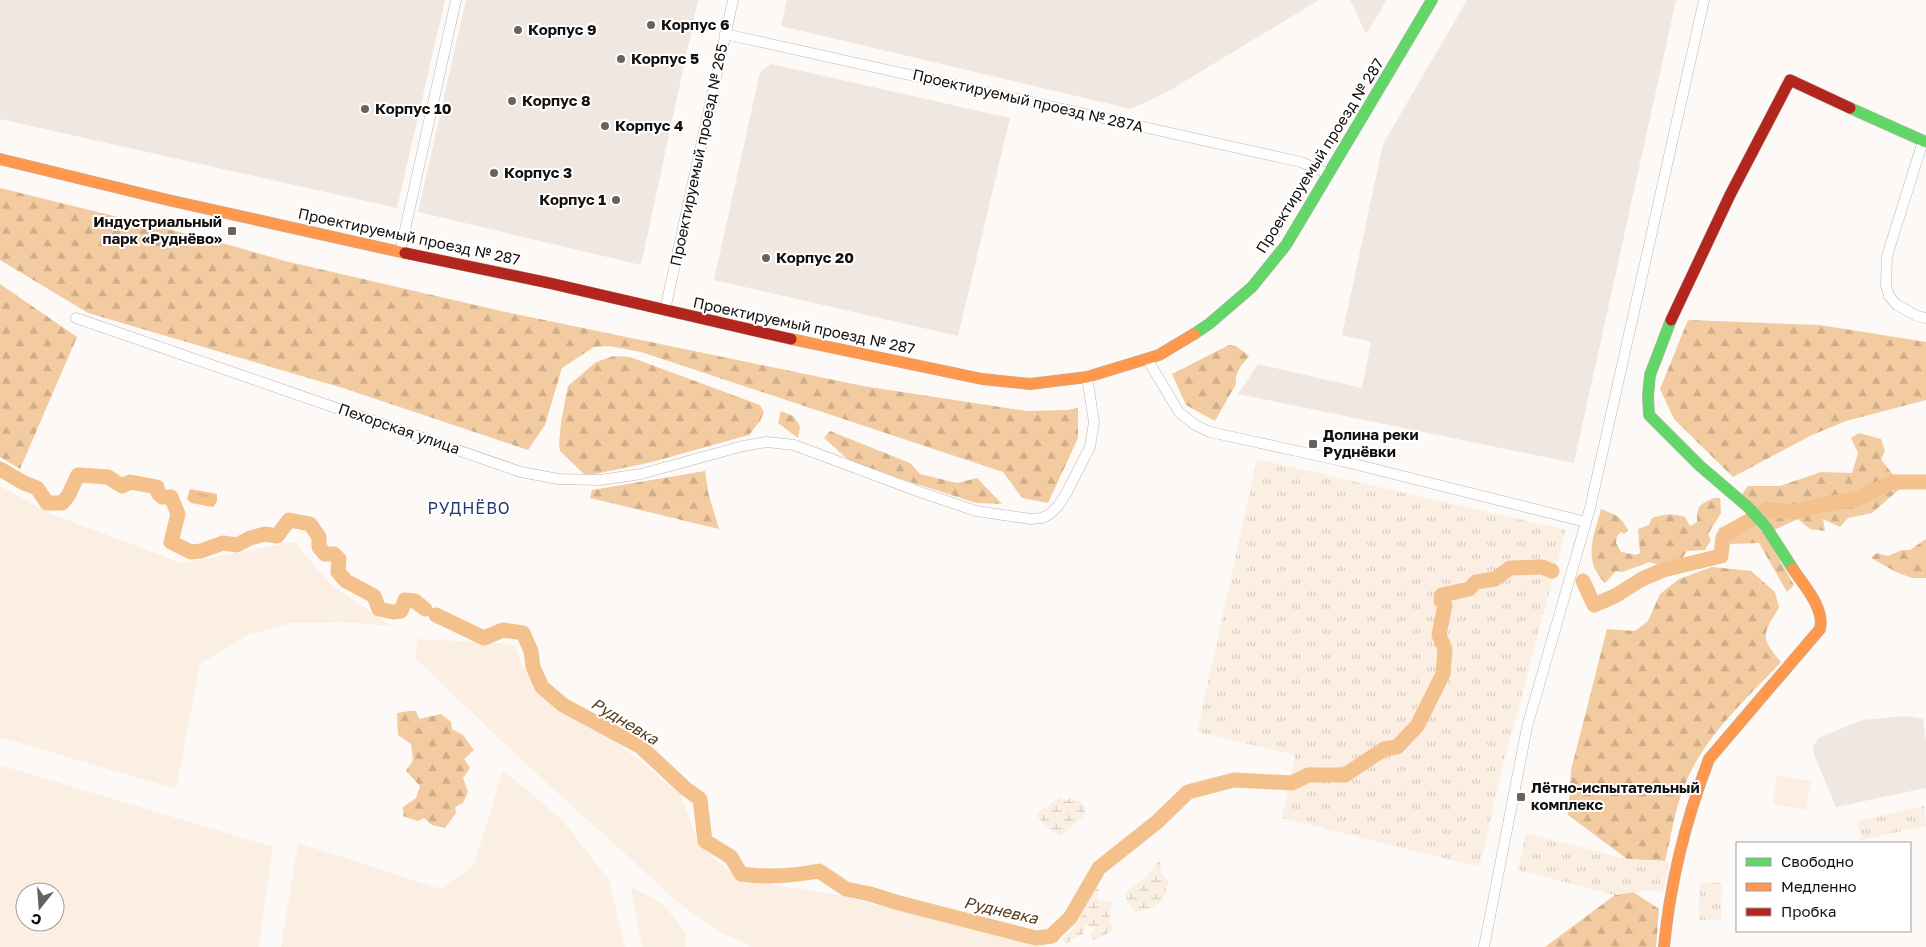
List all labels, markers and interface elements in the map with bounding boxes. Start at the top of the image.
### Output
place label: Корпус 6 [661,15,730,33]
marker: Корпус 6 [645,19,657,31]
place label: Корпус 9 [528,20,597,38]
marker: Корпус 9 [512,24,524,36]
street label: Проектируемый проезд № 265 [666,42,730,268]
place label: Корпус 5 [631,49,699,67]
marker: Корпус 5 [615,53,627,65]
street label: Проектируемый проезд № 287 [1252,55,1387,256]
street label: Проектируемый проезд № 287А [911,65,1145,135]
place label: Корпус 8 [522,91,591,109]
marker: Корпус 8 [506,95,518,107]
place label: Корпус 10 [375,99,452,117]
marker: Корпус 10 [359,103,371,115]
place label: Корпус 4 [615,116,683,134]
marker: Корпус 4 [599,120,611,132]
place label: Корпус 3 [504,163,572,181]
marker: Корпус 3 [488,167,500,179]
place label: Корпус 1 [539,190,606,208]
marker: Корпус 1 [610,194,622,206]
street label: Проектируемый проезд № 287 [297,204,522,268]
place label: Индустриальный парк «Руднёво» [93,212,222,247]
marker: Индустриальный парк «Руднёво» [226,225,238,237]
place label: Корпус 20 [776,248,854,266]
marker: Корпус 20 [760,252,772,264]
street label: Проектируемый проезд № 287 [692,293,917,357]
street label: Пехорская улица [336,399,462,457]
place label: Долина реки Руднёвки [1323,425,1419,460]
marker: Долина реки Руднёвки [1307,438,1319,450]
district label: РУДНЁВО [427,498,511,518]
water label: Рудневка [588,693,663,749]
place label: Лётно-испытательный комплекс [1531,778,1700,813]
marker: Лётно-испытательный комплекс [1515,791,1527,803]
legend [1736,842,1911,932]
text: Свободно [1781,852,1854,870]
text: Медленно [1781,877,1857,895]
north arrow [15,882,65,932]
water label: Рудневка [962,892,1041,928]
text: Пробка [1781,902,1836,920]
text: С [29,910,43,929]

